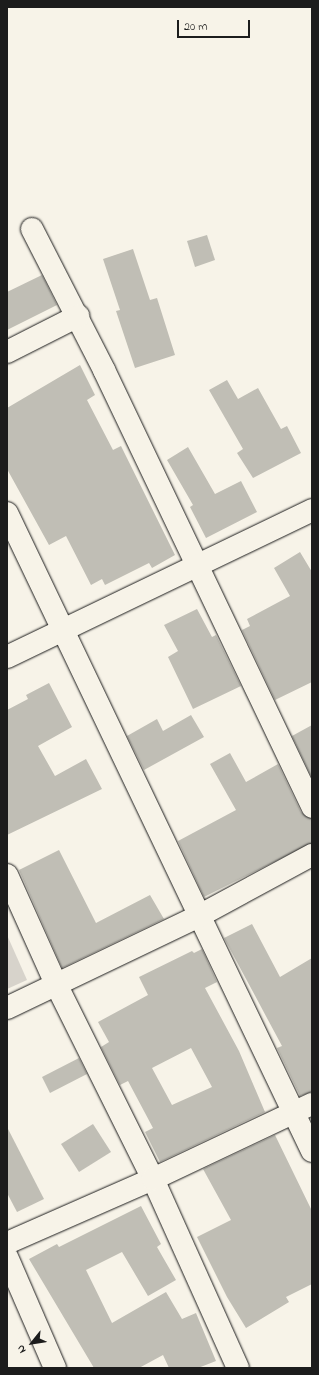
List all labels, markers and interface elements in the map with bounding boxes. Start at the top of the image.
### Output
scale bar [179,12,252,38]
text: 20 m [184,18,207,36]
north arrow [12,1323,52,1363]
text: N [13,1342,30,1356]

